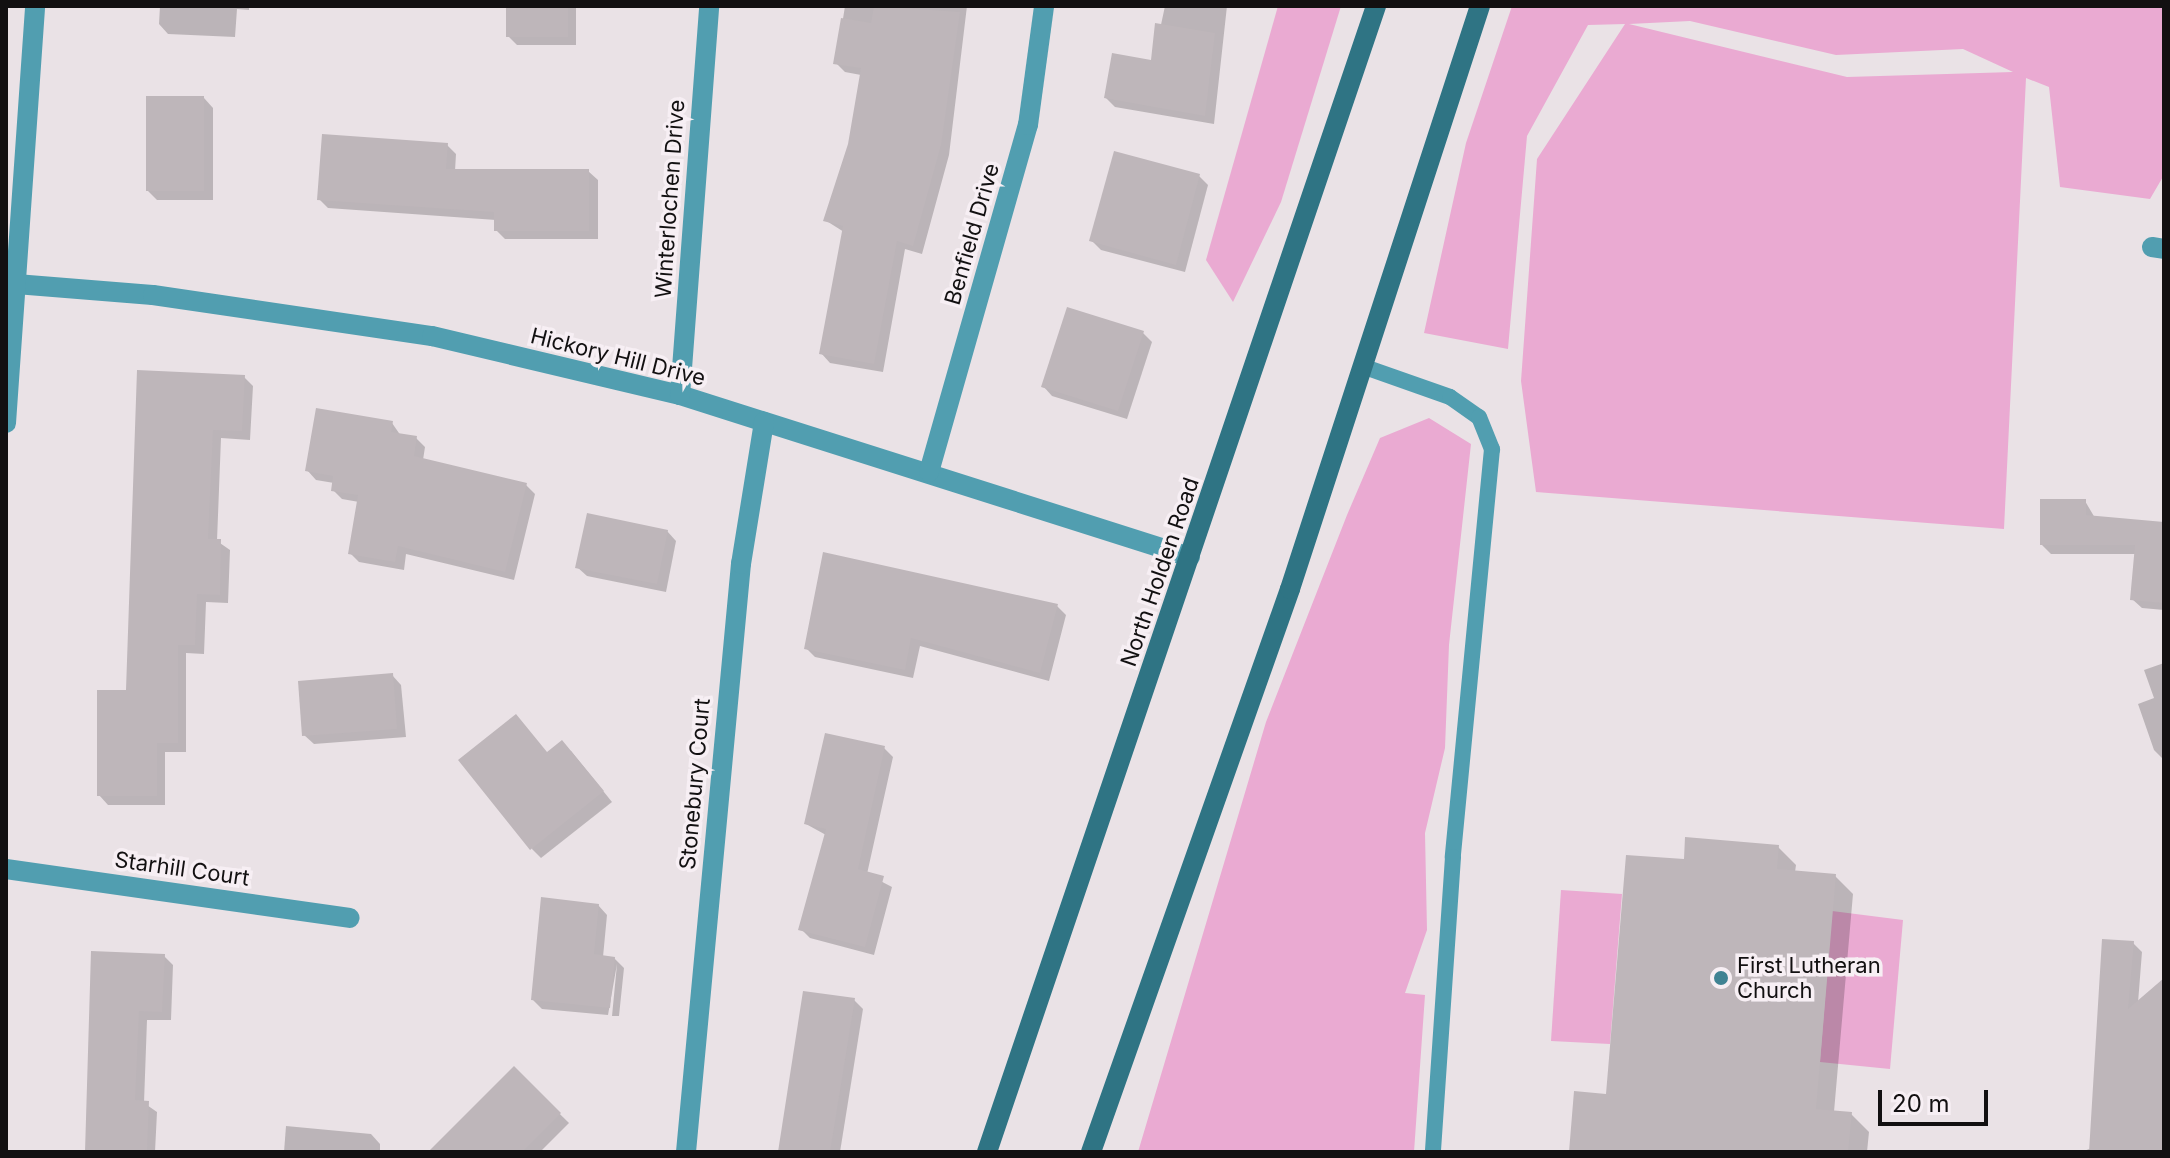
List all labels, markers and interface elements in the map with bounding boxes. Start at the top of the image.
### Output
street label: Winterlochen Drive [650,99,690,299]
street label: Benfield Drive [939,160,1005,308]
street label: Hickory Hill Drive [528,323,708,391]
street label: North Holden Road [1115,474,1205,670]
street label: Stonebury Court [674,697,716,871]
street label: Starhill Court [113,846,251,892]
place label: First Lutheran Church [1737,952,1881,1004]
marker: First Lutheran Church [1712,969,1730,987]
scale bar [1882,1074,1992,1124]
text: 20 m [1892,1089,1950,1118]

